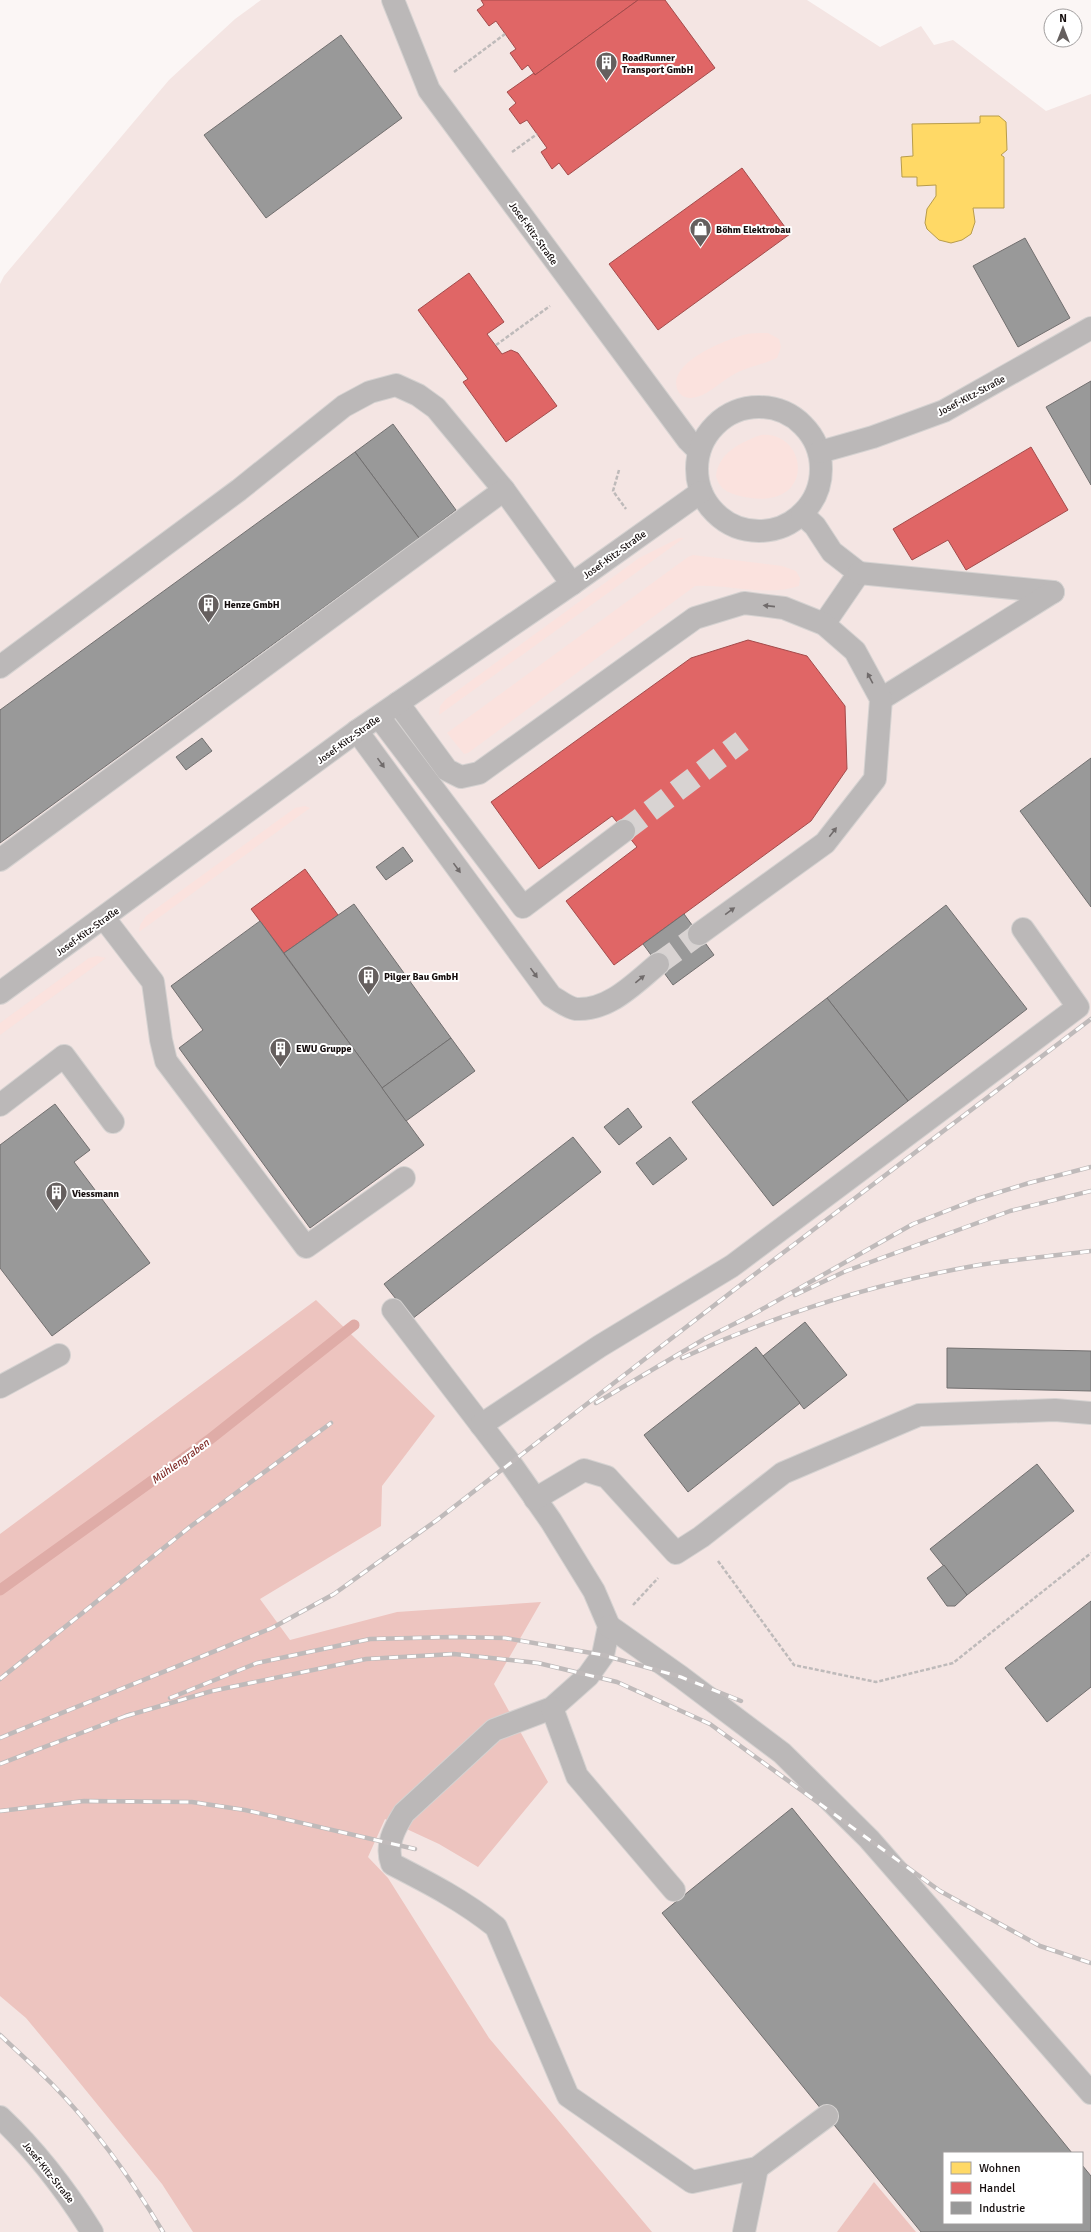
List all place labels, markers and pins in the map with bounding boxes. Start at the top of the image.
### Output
building icon: RoadRunner Transport GmbH [593,50,619,83]
place label: RoadRunner Transport GmbH [622,52,693,76]
shop icon: Böhm Elektrobau [687,216,713,249]
place label: Böhm Elektrobau [716,224,791,236]
building icon: Henze GmbH [196,591,222,624]
place label: Henze GmbH [224,599,280,611]
building icon: Pilger Bau GmbH [355,963,381,996]
place label: Pilger Bau GmbH [384,971,458,983]
building icon: EWU Gruppe [268,1035,294,1068]
place label: EWU Gruppe [296,1043,351,1055]
building icon: Viessmann [43,1180,69,1213]
place label: Viessmann [72,1188,120,1200]

